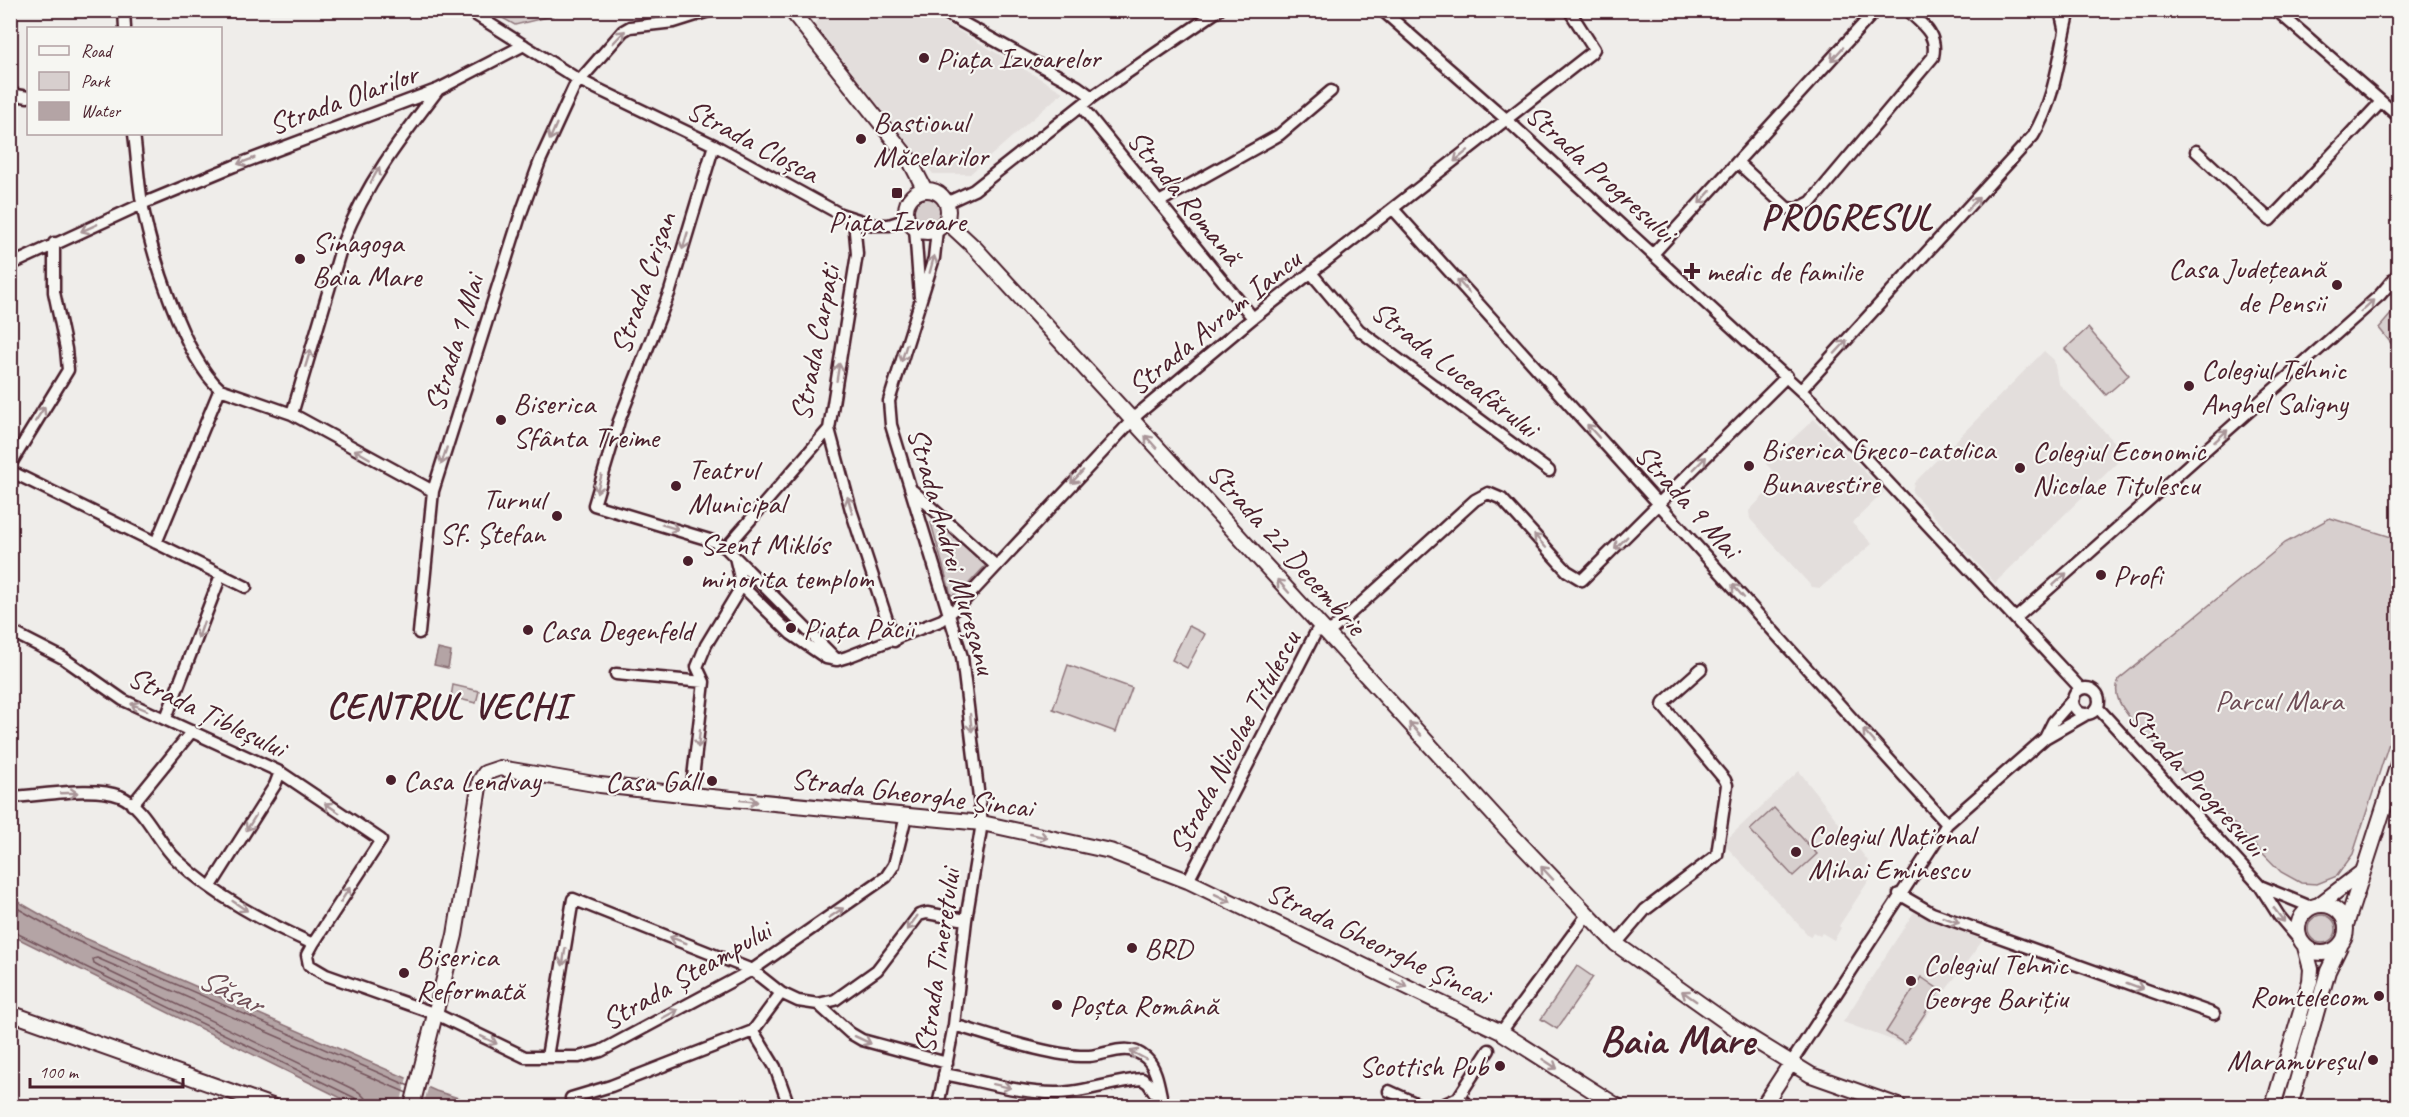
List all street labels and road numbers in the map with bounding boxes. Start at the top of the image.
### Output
street label: Strada Olarilor [263,53,426,144]
street label: Strada Cloșca [680,90,827,192]
street label: Strada Progresului [1518,95,1687,253]
street label: Strada Romană [1119,122,1253,275]
street label: Strada Crișan [601,206,685,359]
street label: Strada Avram Iancu [1120,239,1310,404]
street label: Strada Carpați [781,259,849,424]
street label: Strada 1 Mai [415,267,494,416]
street label: Strada Luceafărului [1364,292,1549,448]
street label: Strada Andrei Mureșanu [899,423,1006,681]
street label: Strada 9 Mai [1627,436,1752,569]
street label: Strada 22 Decembrie [1199,455,1376,645]
street label: Strada Nicolae Titulescu [1159,622,1310,860]
street label: Strada Țibleșului [122,658,295,768]
street label: Strada Progresului [2119,698,2277,867]
street label: Strada Gheorghe Șincai [789,759,1039,827]
street label: Strada Tineretului [905,863,969,1056]
street label: Strada Gheorghe Șincai [1260,873,1499,1015]
street label: Strada Șteampului [595,910,780,1039]

